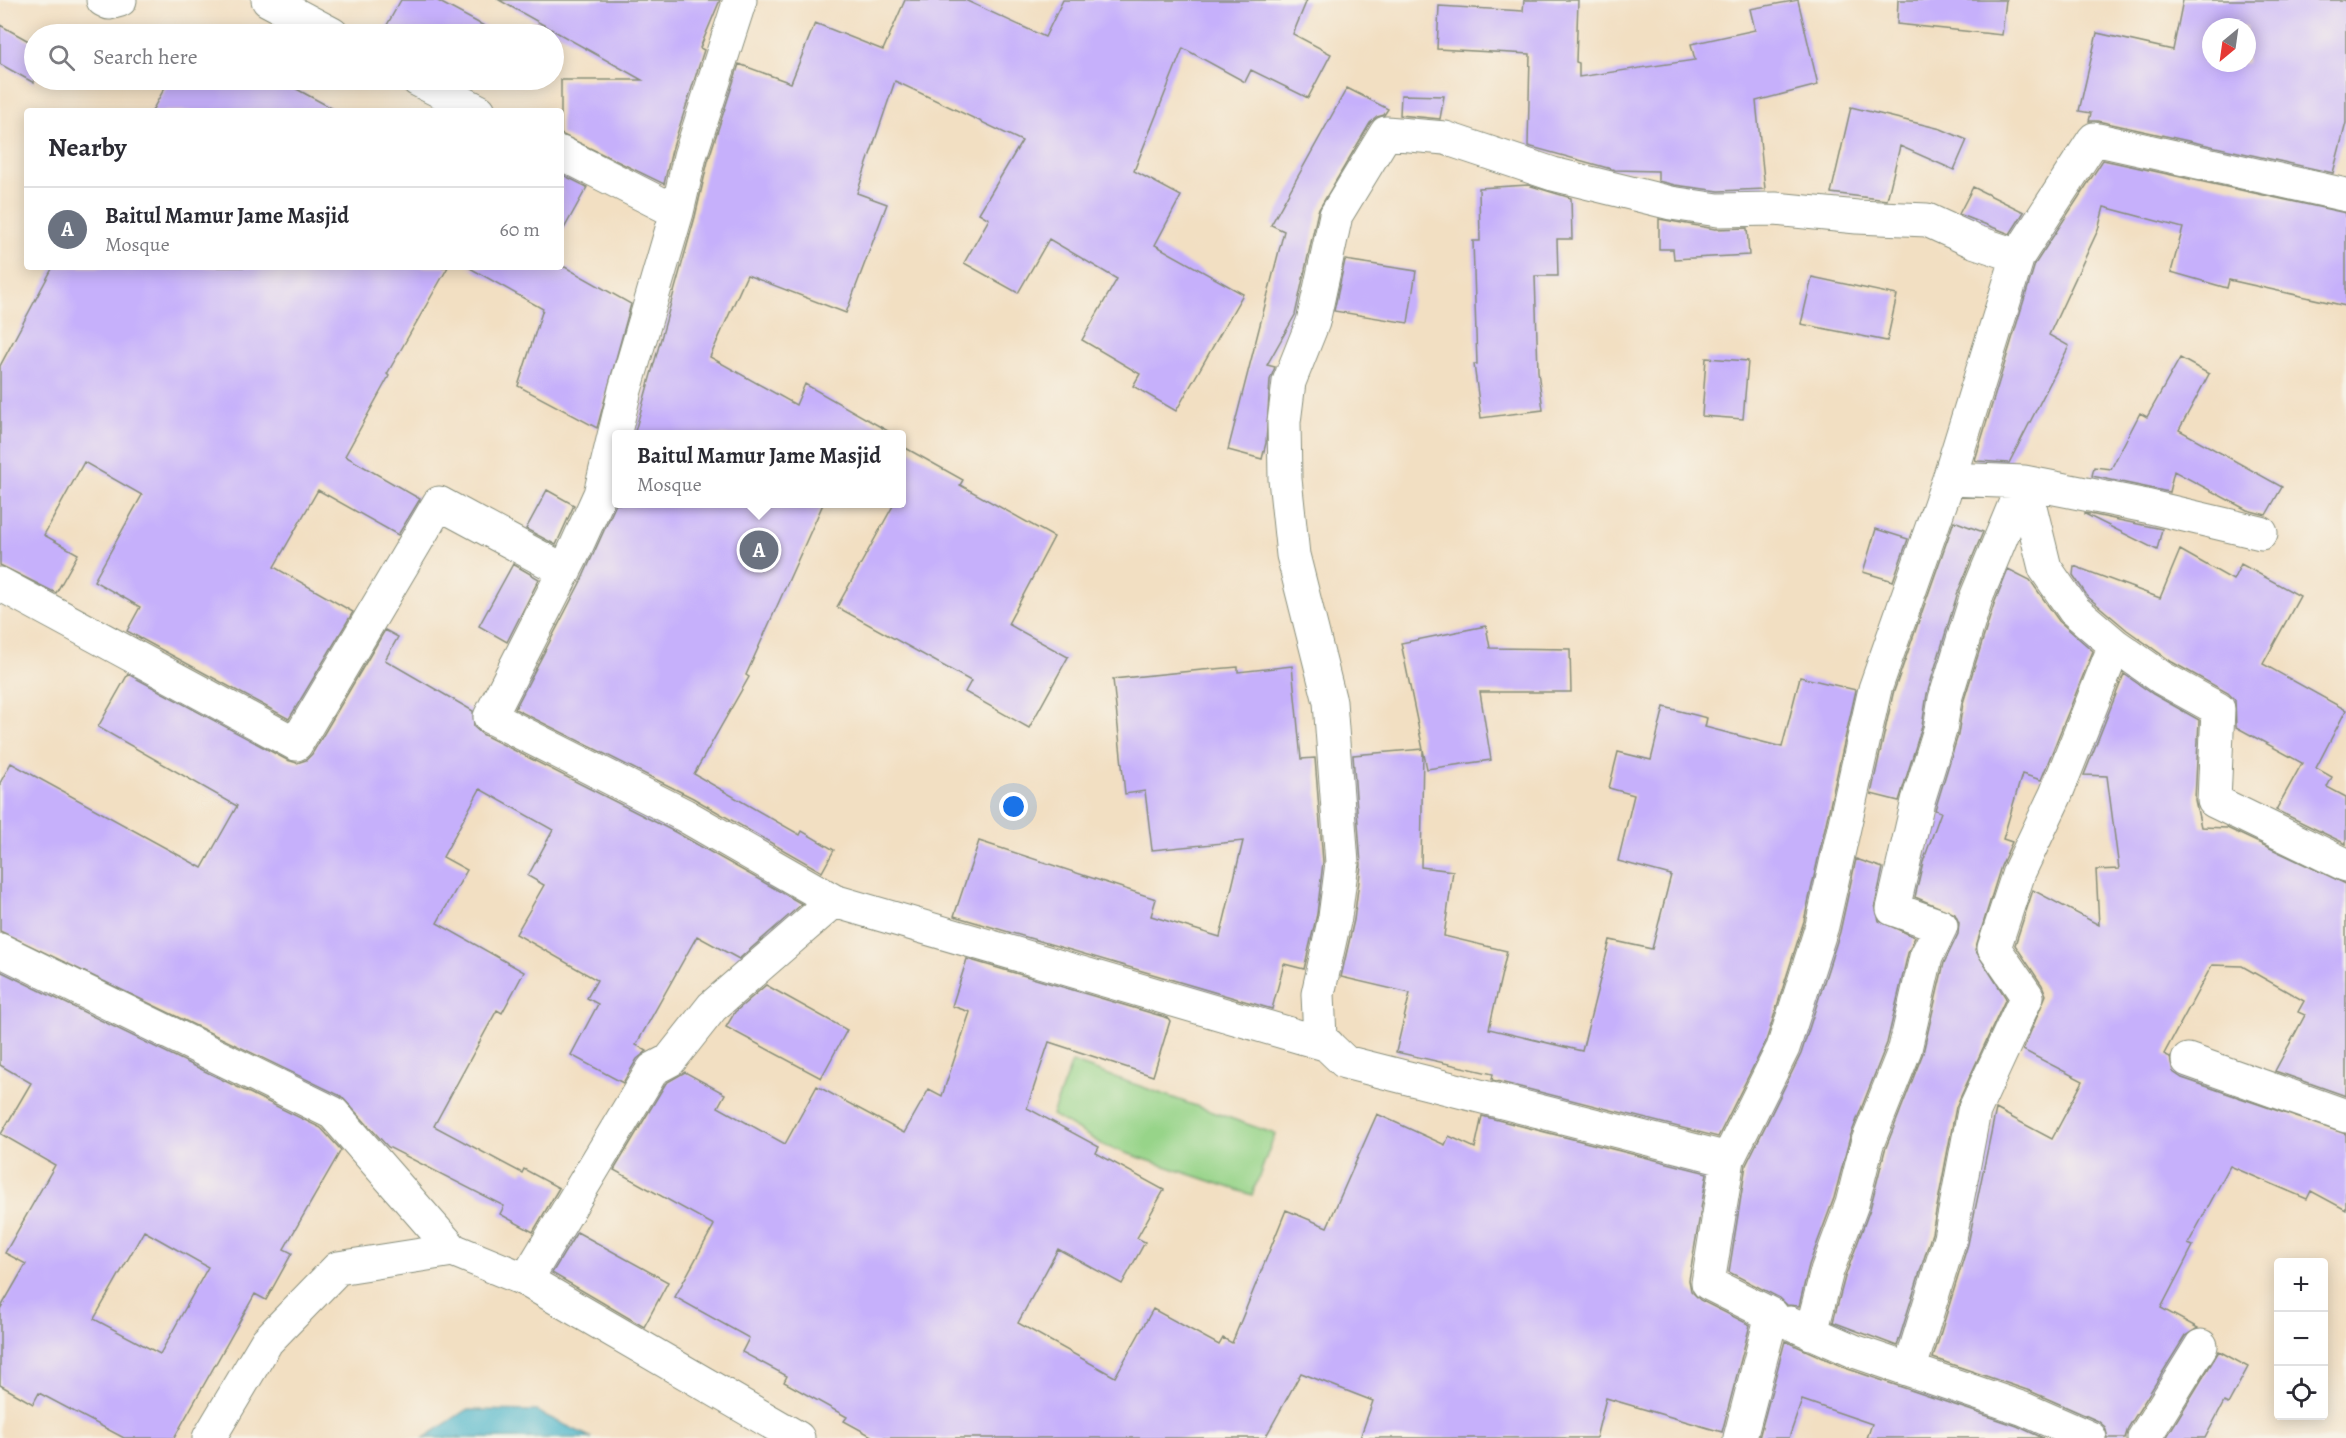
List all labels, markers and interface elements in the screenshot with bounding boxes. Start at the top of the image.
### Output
north arrow [2202,18,2256,72]
search box [24,24,564,90]
icon: search [45,41,78,74]
text: Search here [93,42,198,72]
text: Nearby [48,130,127,165]
text: Baitul Mamur Jame Masjid [105,201,349,231]
text: A [61,216,74,243]
text: 60 m [500,216,540,243]
text: Mosque [105,231,170,258]
popup [612,430,906,508]
text: Baitul Mamur Jame Masjid [637,441,881,471]
text: Mosque [637,471,702,498]
pin: A [740,528,778,572]
your location [999,792,1028,821]
map controls [2274,1258,2328,1420]
button: + [2274,1258,2328,1312]
button: − [2274,1312,2328,1366]
button: locate [2274,1366,2328,1420]

